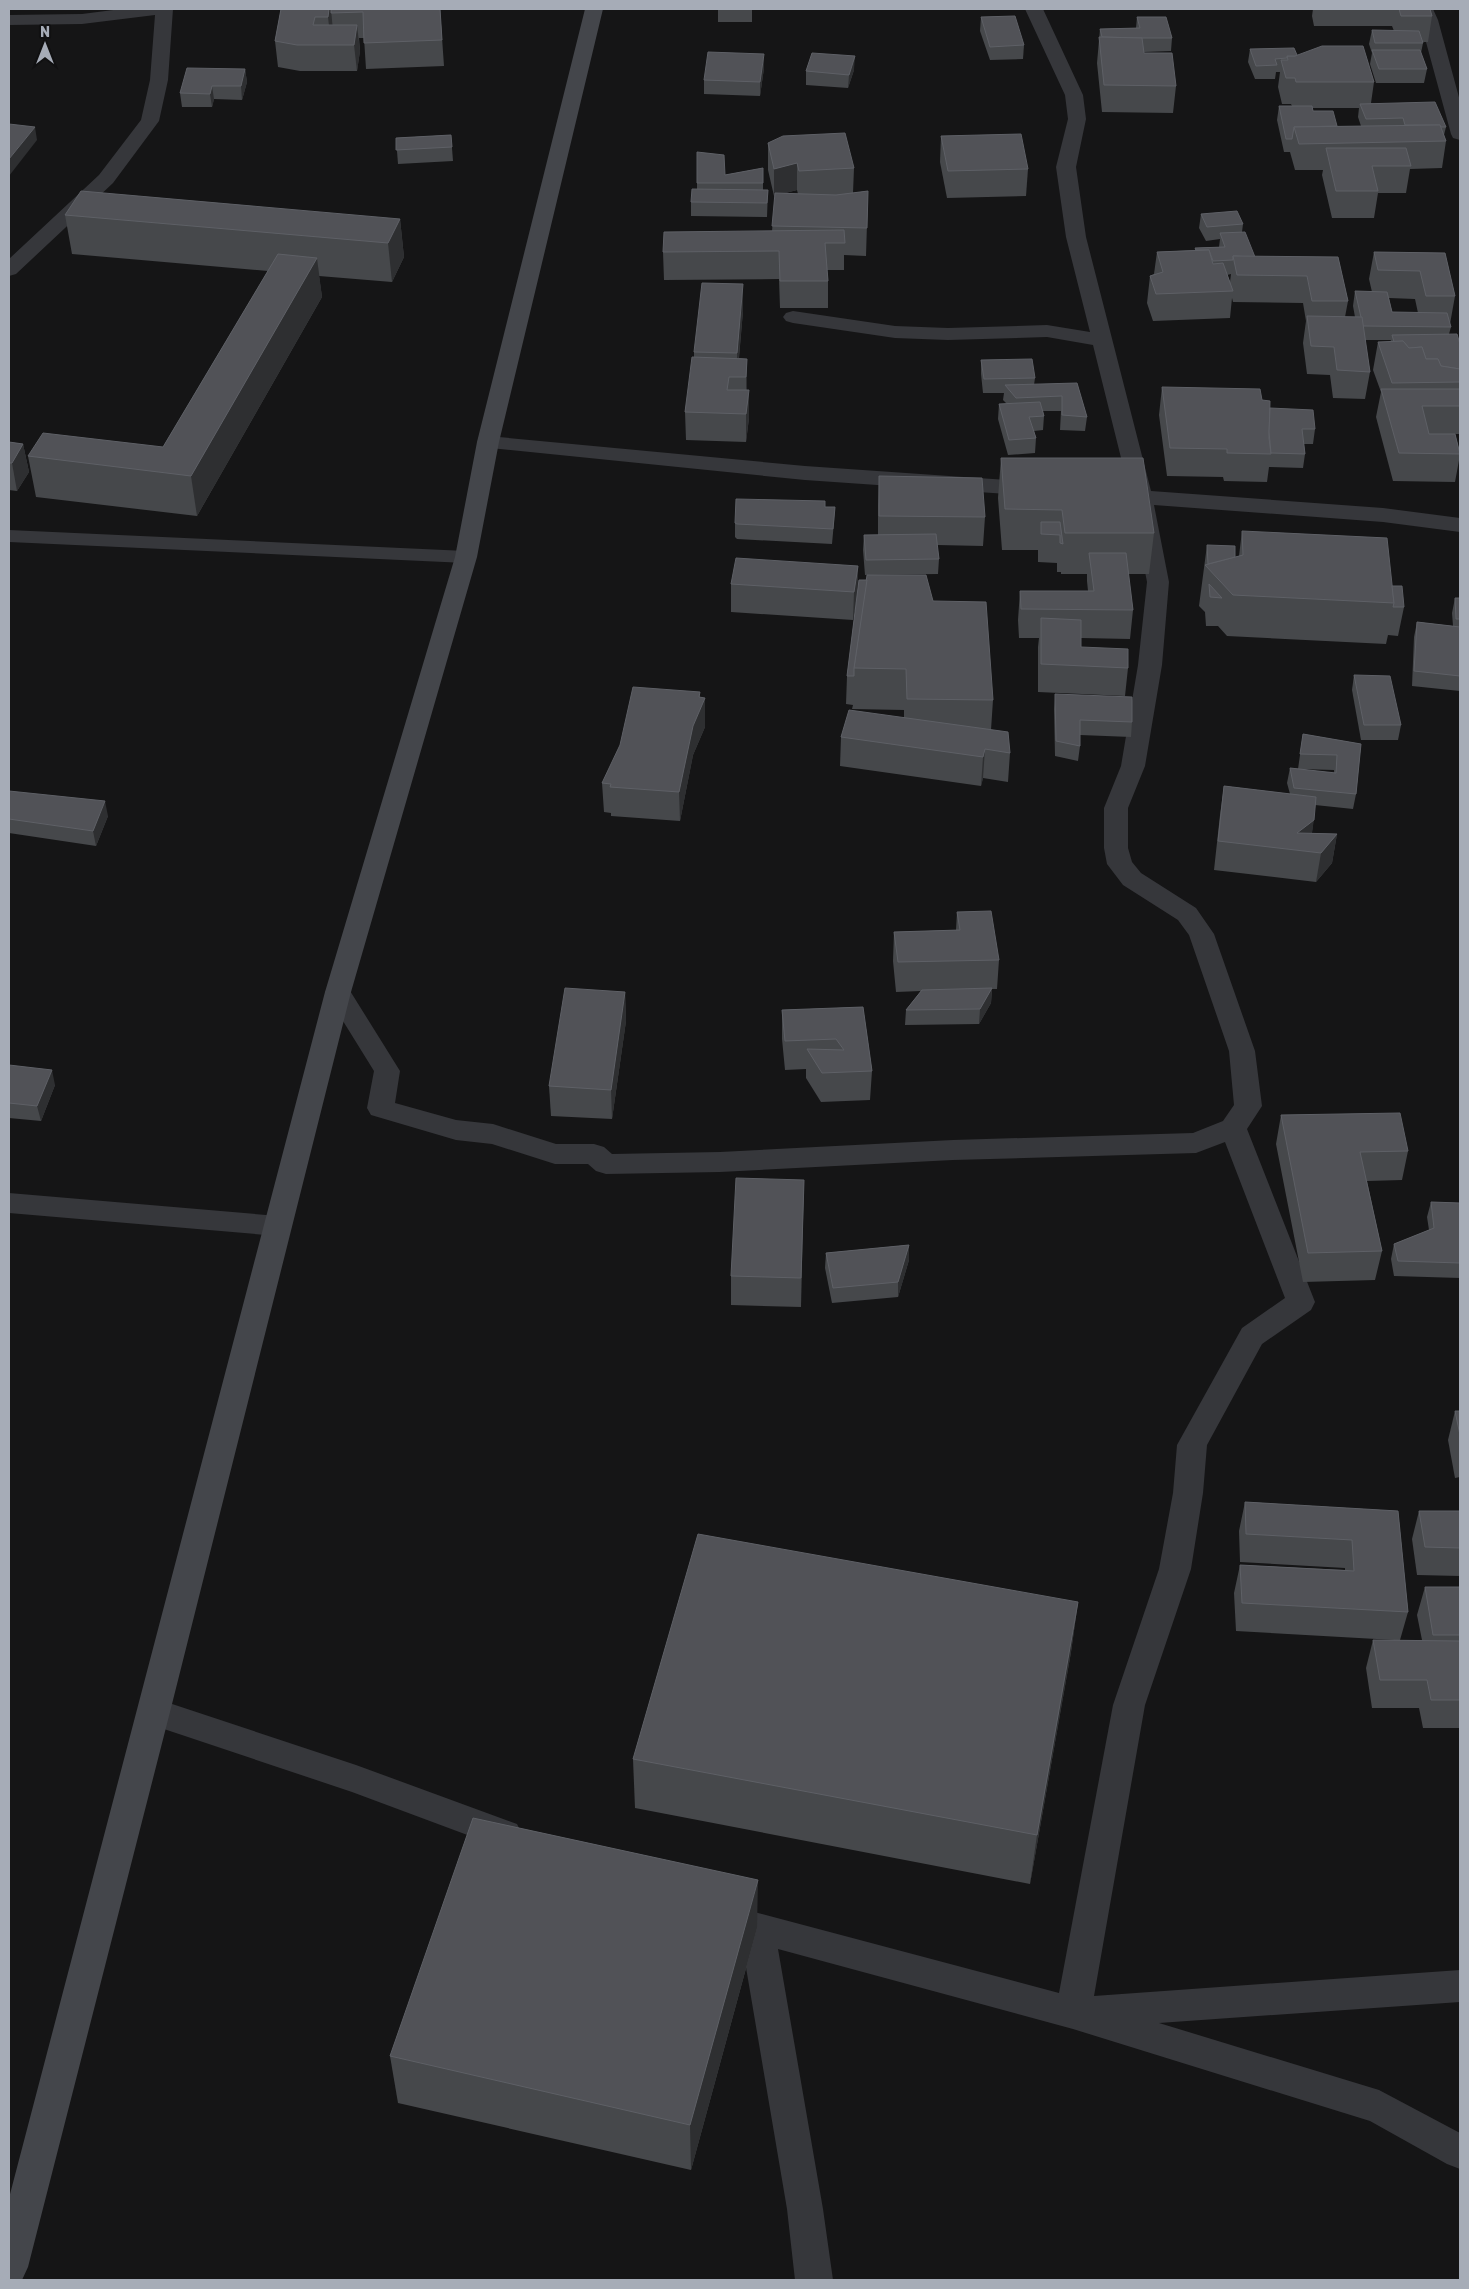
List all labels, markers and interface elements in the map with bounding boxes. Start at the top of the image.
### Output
north arrow [20,20,70,70]
text: N [40,24,50,41]

